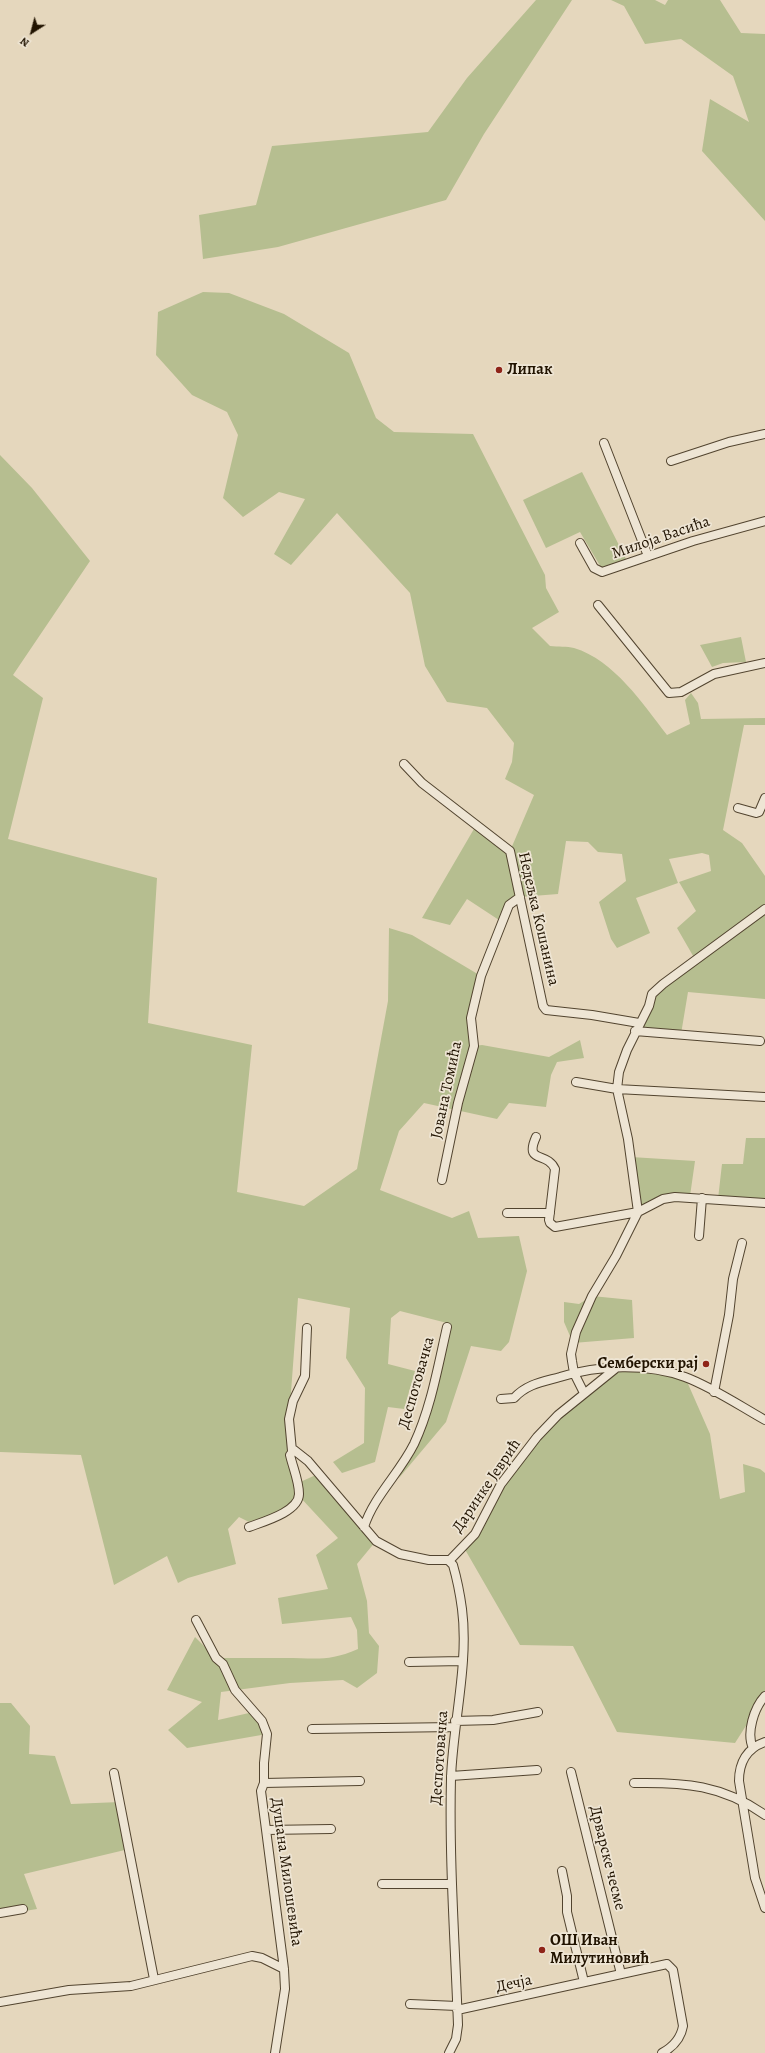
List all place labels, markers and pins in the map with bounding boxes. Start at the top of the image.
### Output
place label: Липак [507,360,553,380]
marker: Липак [494,365,504,375]
place label: Семберски рај [598,1354,698,1374]
marker: Семберски рај [701,1359,711,1369]
place label: ОШ Иван Милутиновић [550,1931,649,1969]
marker: ОШ Иван Милутиновић [537,1945,547,1955]

